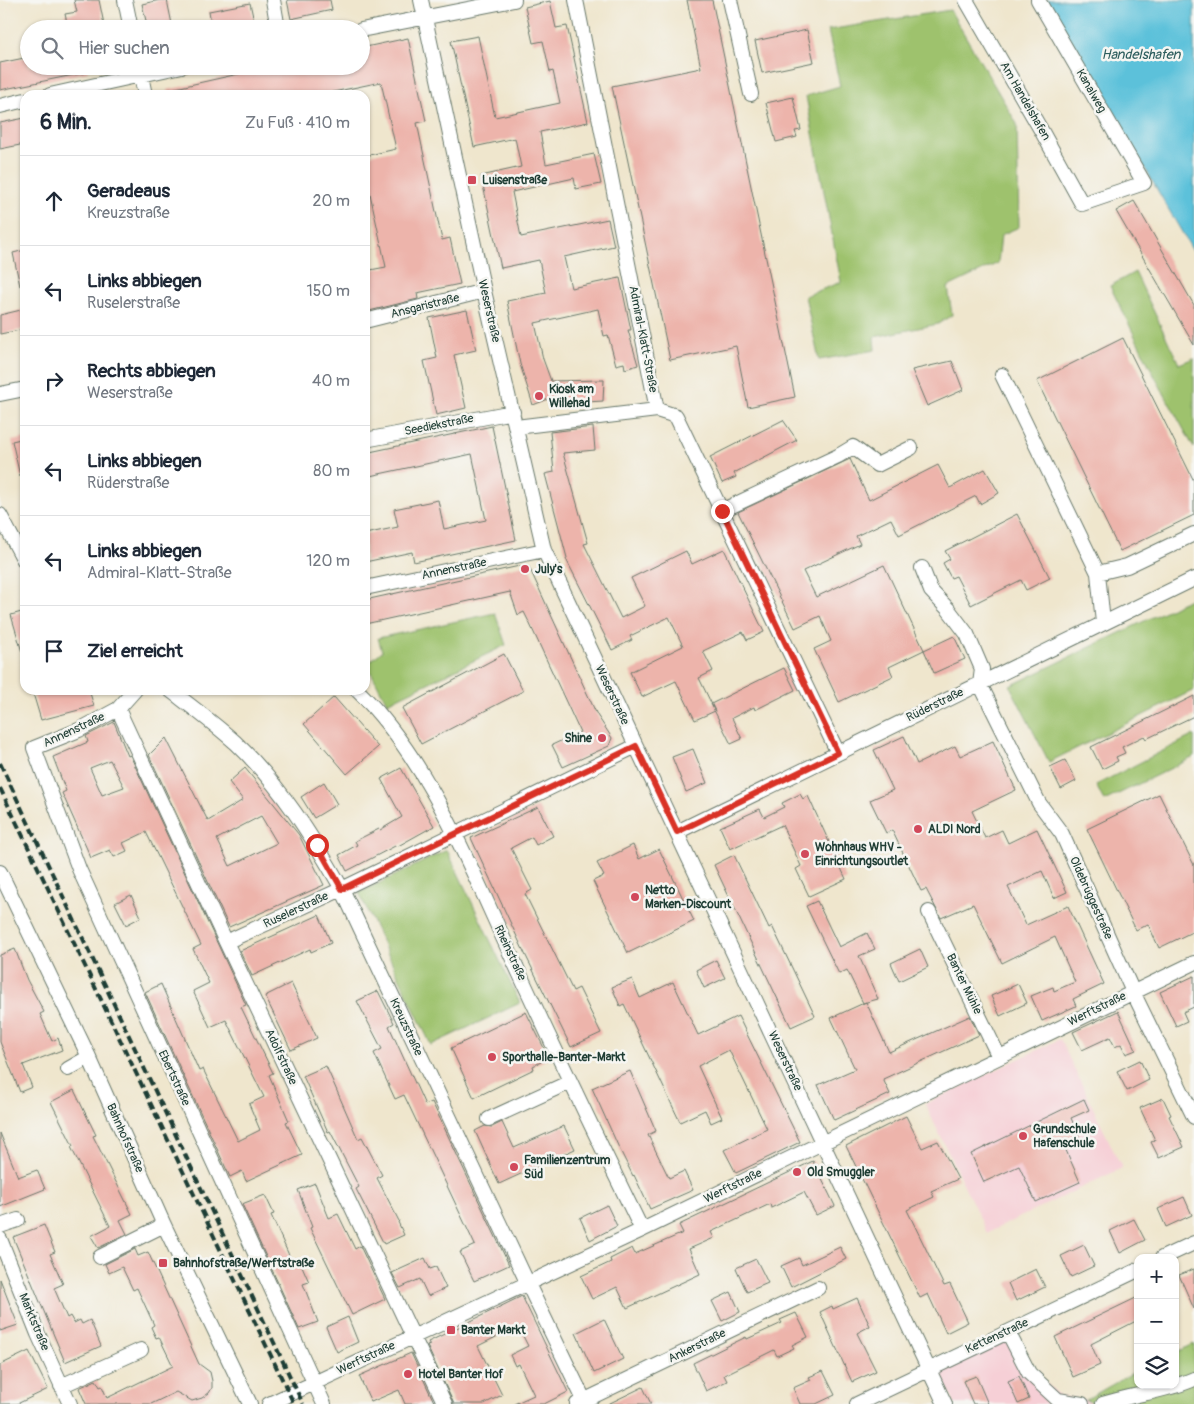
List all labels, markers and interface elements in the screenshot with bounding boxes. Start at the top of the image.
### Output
search box [20,20,370,75]
icon: search [38,34,66,62]
text: Hier suchen [78,36,170,60]
water label: Handelshafen [1102,46,1181,63]
street label: Am Handelshafen [996,59,1054,143]
street label: Kanalweg [1073,67,1109,115]
text: 6 Min. [40,109,92,136]
text: Zu Fuß · 410 m [245,113,350,133]
place label: Luisenstraße [482,173,548,188]
marker: Luisenstraße [466,174,478,186]
text: Geradeaus [87,179,170,203]
icon: ahead [40,187,68,215]
text: 20 m [312,191,350,211]
text: Kreuzstraße [87,203,170,223]
text: Links abbiegen [87,269,202,293]
icon: left [40,277,68,305]
street label: Weserstraße [474,278,504,344]
text: 150 m [306,281,350,301]
street label: Admiral-Klatt-Straße [625,284,661,394]
street label: Ansgaristraße [389,290,461,322]
text: Ruselerstraße [87,293,180,313]
text: Rechts abbiegen [87,359,216,383]
icon: right [40,367,68,395]
text: 40 m [312,371,350,391]
place label: Kiosk am Willehad [549,382,594,411]
text: Weserstraße [87,383,173,403]
marker: Kiosk am Willehad [533,390,545,402]
street label: Seediekstraße [403,411,475,439]
text: Links abbiegen [87,449,202,473]
icon: left [40,457,68,485]
text: 80 m [313,461,350,481]
text: Rüderstraße [87,473,170,493]
route end [711,500,734,523]
text: Links abbiegen [87,539,202,563]
icon: left [40,547,68,575]
text: 120 m [306,551,350,571]
street label: Annenstraße [420,555,488,583]
place label: July's [535,562,563,577]
text: Admiral-Klatt-Straße [87,563,232,583]
marker: July's [519,563,531,575]
icon: arrive [40,637,68,665]
text: Ziel erreicht [87,639,183,663]
street label: Weserstraße [592,663,632,727]
street label: Rüderstraße [904,685,966,725]
street label: Annenstraße [41,709,107,751]
place label: Shine [565,731,593,746]
marker: Shine [596,732,608,744]
place label: ALDI Nord [928,822,981,837]
marker: ALDI Nord [912,823,924,835]
route start [306,834,329,857]
place label: Wohnhaus WHV - Einrichtungsoutlet [815,840,909,869]
marker: Wohnhaus WHV - Einrichtungsoutlet [799,848,811,860]
street label: Oldebrüggestraße [1066,854,1116,942]
place label: Netto Marken-Discount [645,883,732,912]
street label: Ruselerstraße [261,888,331,932]
marker: Netto Marken-Discount [629,891,641,903]
street label: Rheinstraße [491,923,529,983]
street label: Banter Mühle [943,951,985,1017]
street label: Werftstraße [1066,988,1129,1029]
street label: Kreuzstraße [386,996,426,1058]
street label: Adolfstraße [261,1027,301,1087]
street label: Weserstraße [765,1029,805,1093]
street label: Ebertstraße [155,1048,193,1108]
place label: Sporthalle-Banter-Markt [502,1050,627,1065]
marker: Sporthalle-Banter-Markt [486,1051,498,1063]
street label: Bahnhofstraße [103,1101,147,1175]
place label: Grundschule Hafenschule [1033,1122,1097,1151]
marker: Grundschule Hafenschule [1017,1130,1029,1142]
place label: Familienzentrum Süd [524,1153,611,1182]
marker: Familienzentrum Süd [508,1161,520,1173]
street label: Werftstraße [702,1165,765,1206]
place label: Old Smuggler [807,1165,875,1180]
marker: Old Smuggler [791,1166,803,1178]
map controls [1134,1254,1179,1389]
button: + [1134,1254,1179,1299]
place label: Bahnhofstraße/Werftstraße [173,1256,315,1271]
marker: Bahnhofstraße/Werftstraße [157,1257,169,1269]
street label: Marktstraße [15,1291,53,1353]
button: − [1134,1299,1179,1344]
street label: Kettenstraße [963,1315,1031,1357]
place label: Banter Markt [461,1323,527,1338]
marker: Banter Markt [445,1324,457,1336]
street label: Ankerstraße [666,1326,728,1366]
street label: Werftstraße [334,1338,398,1378]
button: layers [1134,1344,1179,1389]
place label: Hotel Banter Hof [418,1367,504,1382]
marker: Hotel Banter Hof [402,1368,414,1380]

